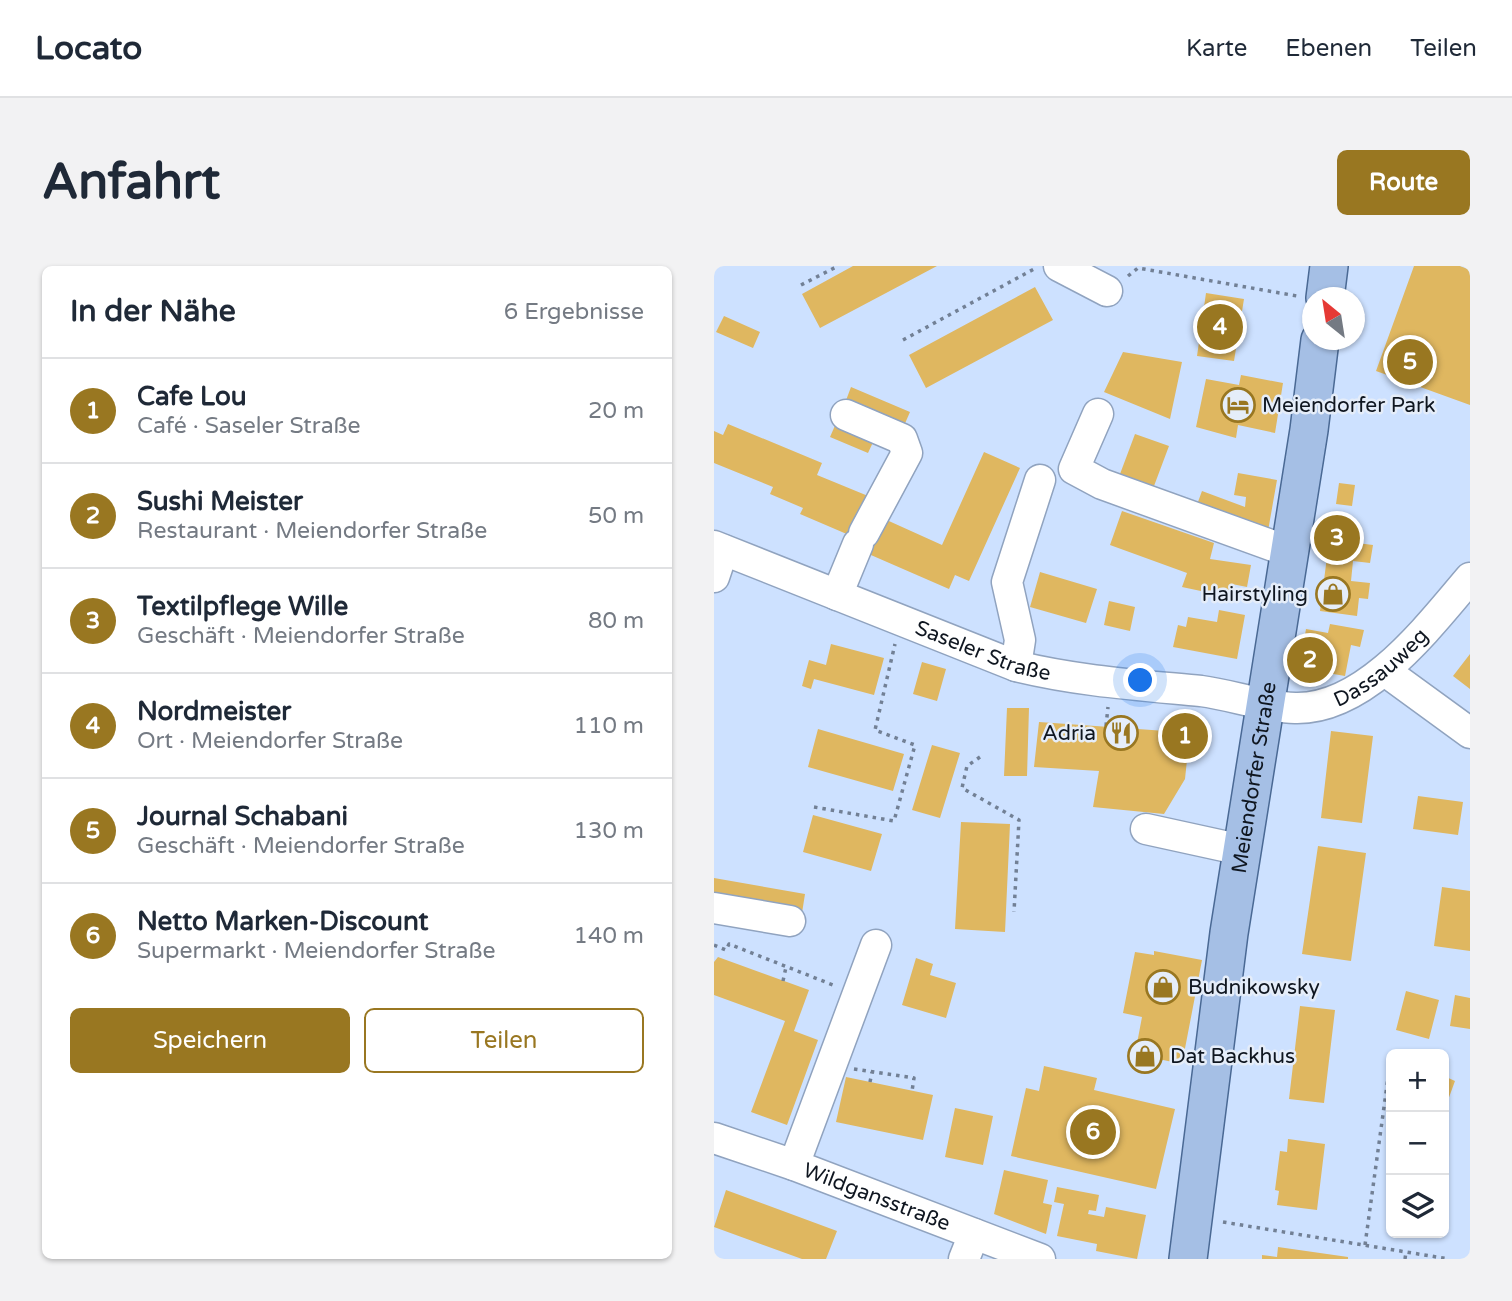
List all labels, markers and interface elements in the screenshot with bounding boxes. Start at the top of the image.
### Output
text: Locato [35,29,142,68]
text: Karte [1186,34,1247,63]
text: Ebenen [1285,34,1372,63]
text: Teilen [1410,34,1477,63]
button: Route [1337,150,1470,215]
text: Anfahrt [42,153,220,212]
north arrow [1302,287,1365,350]
text: In der Nähe [70,293,236,330]
text: 6 Ergebnisse [504,298,644,326]
pin: 4 [1197,301,1243,353]
pin: 5 [1387,336,1433,388]
text: Cafe Lou [137,381,247,412]
hotel icon: Meiendorfer Park [1219,386,1257,424]
place label: Meiendorfer Park [1262,393,1436,418]
text: 1 [86,397,100,425]
text: 20 m [588,397,644,425]
text: Café · Saseler Straße [137,412,361,440]
text: Sushi Meister [137,486,303,517]
text: 2 [86,502,100,530]
text: 50 m [588,502,644,530]
pin: 3 [1314,512,1360,564]
text: Restaurant · Meiendorfer Straße [137,517,487,545]
shop icon: Hairstyling [1314,575,1352,613]
place label: Hairstyling [1201,582,1308,607]
text: Textilpflege Wille [137,591,348,622]
text: 3 [86,607,100,635]
text: 80 m [588,607,644,635]
street label: Saseler Straße [912,615,1053,686]
text: Geschäft · Meiendorfer Straße [137,622,465,650]
street label: Dassauweg [1330,623,1434,713]
pin: 2 [1287,634,1333,686]
your location [1123,663,1157,697]
street label: Meiendorfer Straße [1227,680,1282,875]
text: Nordmeister [137,696,291,727]
pin: 1 [1162,710,1208,762]
text: 4 [86,712,100,740]
text: 110 m [574,712,644,740]
restaurant icon: Adria [1102,714,1140,752]
place label: Adria [1042,721,1096,746]
text: Ort · Meiendorfer Straße [137,727,403,755]
text: Journal Schabani [137,801,348,832]
text: 5 [86,817,100,845]
text: 130 m [574,817,644,845]
text: Geschäft · Meiendorfer Straße [137,832,465,860]
text: Netto Marken-Discount [137,906,428,937]
text: 6 [86,922,100,950]
text: 140 m [574,922,644,950]
text: Supermarkt · Meiendorfer Straße [137,937,496,965]
shop icon: Budnikowsky [1144,968,1182,1006]
place label: Budnikowsky [1188,975,1320,1000]
button: Speichern [70,1008,350,1073]
button: Teilen [364,1008,644,1073]
shop icon: Dat Backhus [1126,1037,1164,1075]
place label: Dat Backhus [1170,1044,1295,1069]
map controls [1386,1049,1449,1238]
button: + [1386,1049,1449,1112]
pin: 6 [1070,1106,1116,1158]
button: − [1386,1112,1449,1175]
street label: Wildgansstraße [800,1158,954,1237]
button: layers [1386,1175,1449,1238]

